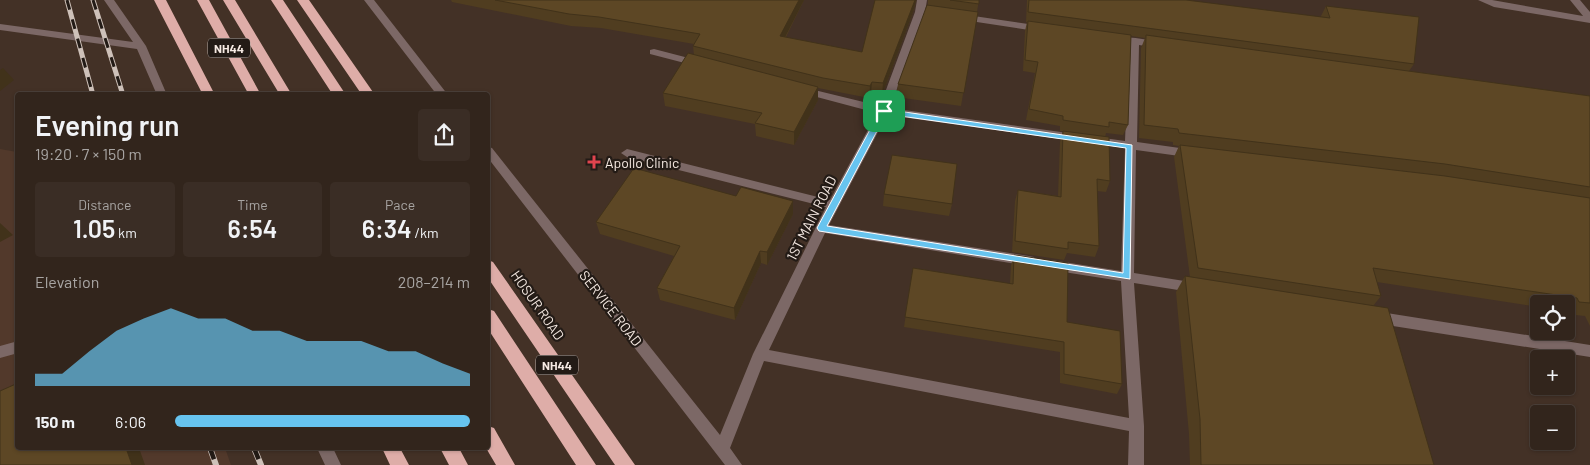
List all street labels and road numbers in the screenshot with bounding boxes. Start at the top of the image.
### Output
road number: NH44 [208,38,250,58]
street label: 1ST MAIN ROAD [782,173,840,263]
street label: HOSUR ROAD [508,267,568,343]
street label: SERVICE ROAD [576,267,646,349]
road number: NH44 [536,356,578,374]

